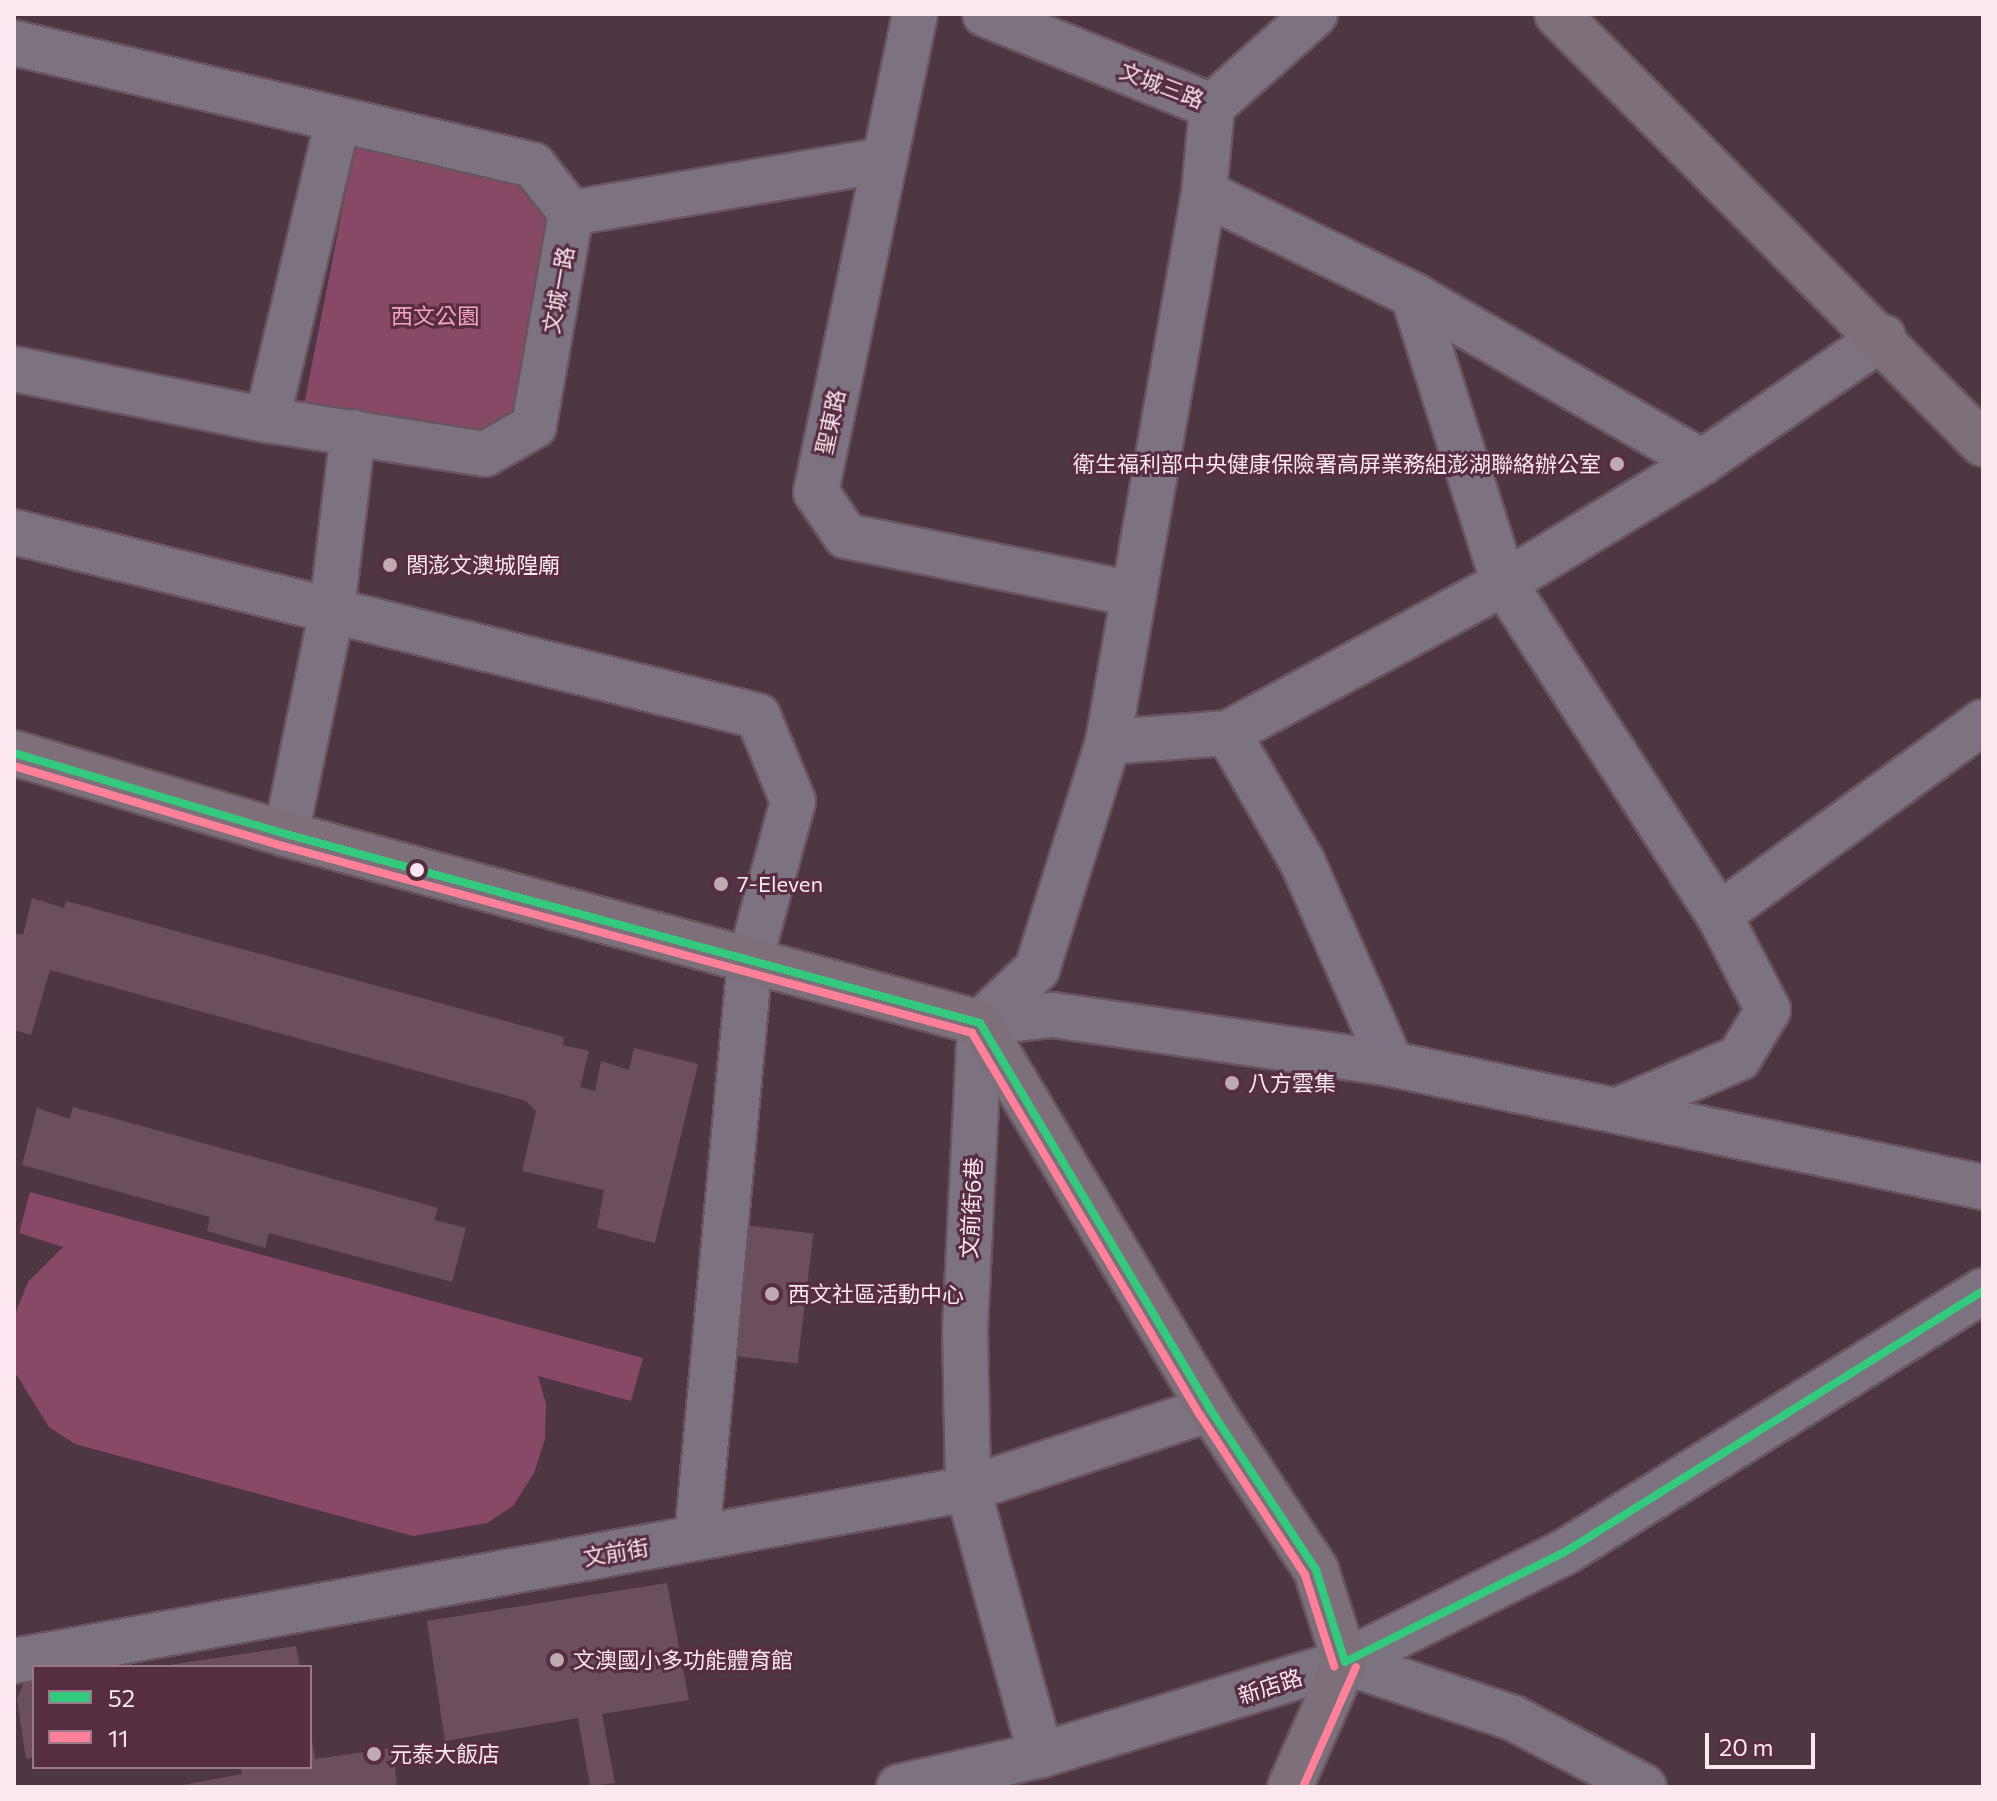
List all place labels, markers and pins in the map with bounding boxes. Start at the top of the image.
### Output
place label: 衛生福利部中央健康保險署高屏業務組澎湖聯絡辦公室 [1073,451,1601,477]
marker: 衛生福利部中央健康保險署高屏業務組澎湖聯絡辦公室 [1608,455,1626,473]
place label: 閤澎文澳城隍廟 [406,552,560,578]
marker: 閤澎文澳城隍廟 [381,556,399,574]
unlabelled marker [409,862,425,878]
place label: 7-Eleven [737,871,823,897]
marker: 7-Eleven [712,875,730,893]
place label: 八方雲集 [1248,1070,1336,1096]
marker: 八方雲集 [1223,1074,1241,1092]
place label: 西文社區活動中心 [788,1281,964,1307]
marker: 西文社區活動中心 [763,1285,781,1303]
place label: 文澳國小多功能體育館 [573,1647,793,1673]
marker: 文澳國小多功能體育館 [548,1651,566,1669]
place label: 元泰大飯店 [390,1741,500,1767]
marker: 元泰大飯店 [365,1745,383,1763]

